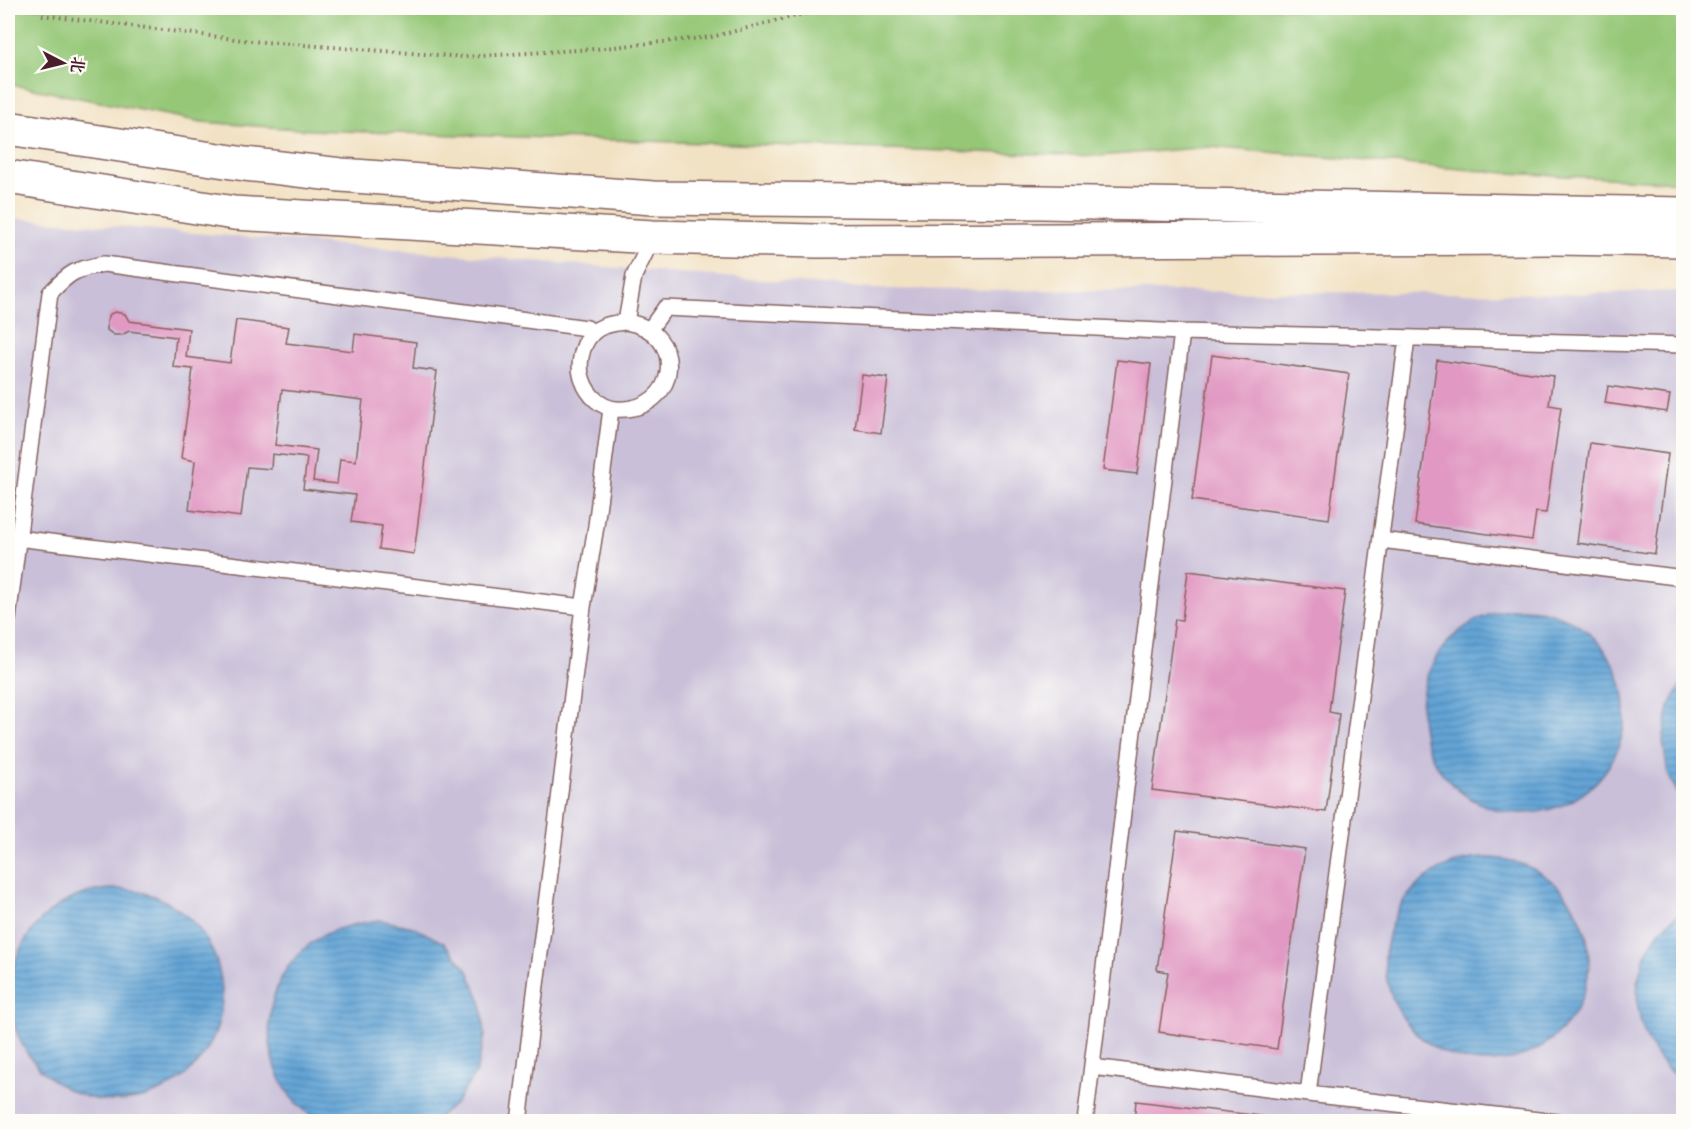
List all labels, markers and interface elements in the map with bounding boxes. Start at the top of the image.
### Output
north arrow [33,33,93,93]
text: 北 [66,56,88,74]

